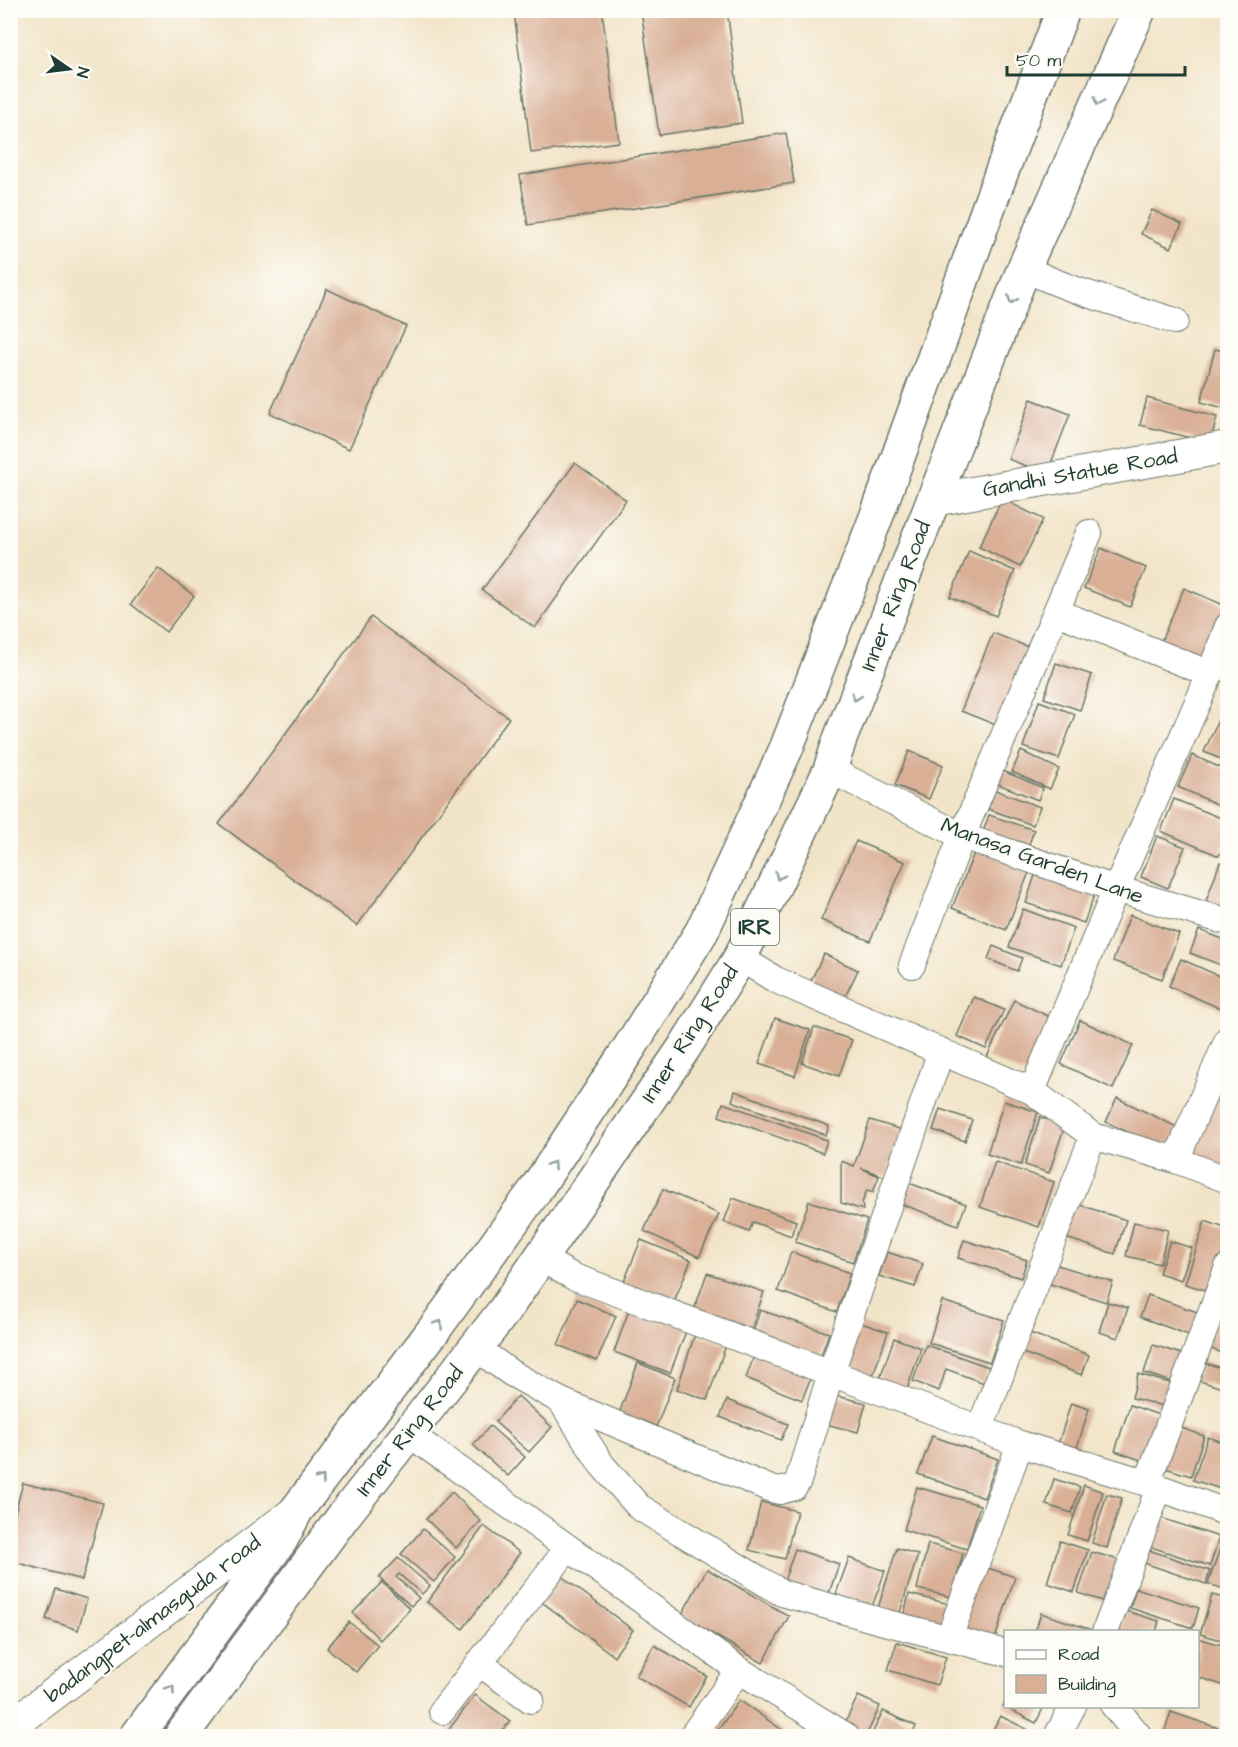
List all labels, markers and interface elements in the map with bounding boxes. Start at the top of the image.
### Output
north arrow [39,39,99,99]
scale bar [1007,39,1186,77]
text: 50 m [1016,48,1061,73]
text: N [71,65,94,80]
one-way arrow [1093,96,1105,107]
one-way arrow [1006,294,1019,305]
street label: Gandhi Statue Road [980,441,1180,505]
street label: Inner Ring Road [853,516,940,676]
one-way arrow [851,691,864,702]
street label: Manasa Garden Lane [936,810,1148,912]
one-way arrow [775,869,787,880]
road number: IRR [731,909,779,945]
street label: Inner Ring Road [634,959,747,1110]
one-way arrow [545,1161,556,1172]
one-way arrow [431,1320,442,1331]
street label: Inner Ring Road [349,1359,472,1504]
one-way arrow [313,1475,324,1486]
street label: badangpet-almasguda road [39,1527,268,1711]
legend [1004,1630,1199,1708]
text: Road [1058,1642,1099,1667]
text: Building [1058,1672,1116,1698]
one-way arrow [164,1685,175,1696]

